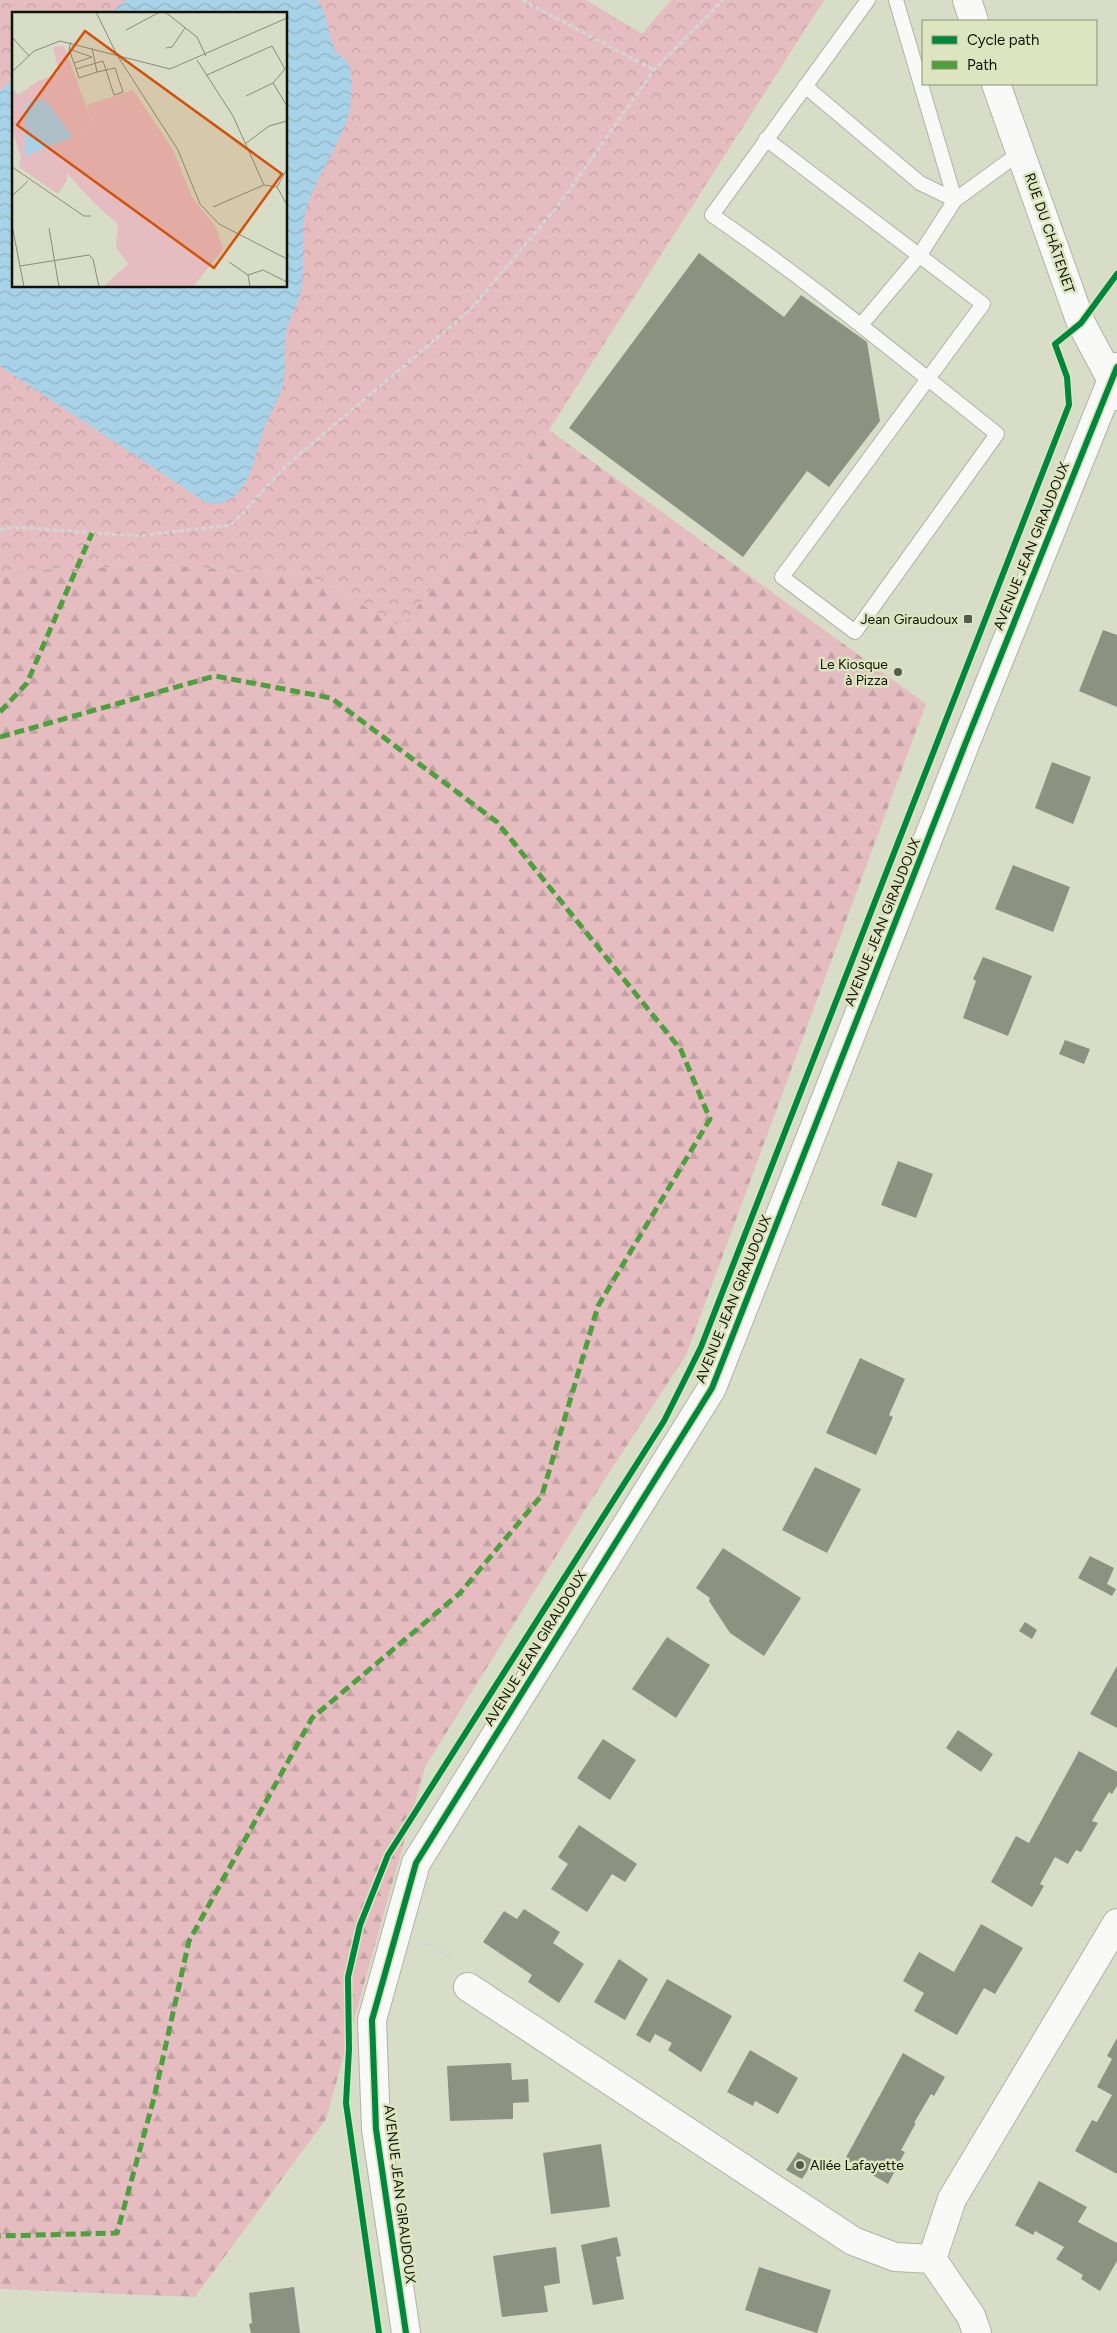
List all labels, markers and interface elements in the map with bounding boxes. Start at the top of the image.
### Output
inset map [12,12,288,288]
legend [922,20,1097,85]
text: Cycle path [967,31,1039,49]
text: Path [967,56,997,74]
street label: RUE DU CHÂTENET [1021,171,1078,296]
street label: AVENUE JEAN GIRAUDOUX [990,459,1073,633]
place label: Jean Giraudoux [860,611,958,628]
marker: Jean Giraudoux [962,613,974,625]
place label: Le Kiosque à Pizza [820,656,888,689]
marker: Le Kiosque à Pizza [892,666,904,678]
street label: AVENUE JEAN GIRAUDOUX [841,835,924,1009]
street label: AVENUE JEAN GIRAUDOUX [692,1212,775,1386]
street label: AVENUE JEAN GIRAUDOUX [481,1567,591,1729]
street label: AVENUE JEAN GIRAUDOUX [380,2104,419,2285]
place label: Allée Lafayette [810,2157,904,2174]
marker: Allée Lafayette [794,2159,806,2171]

